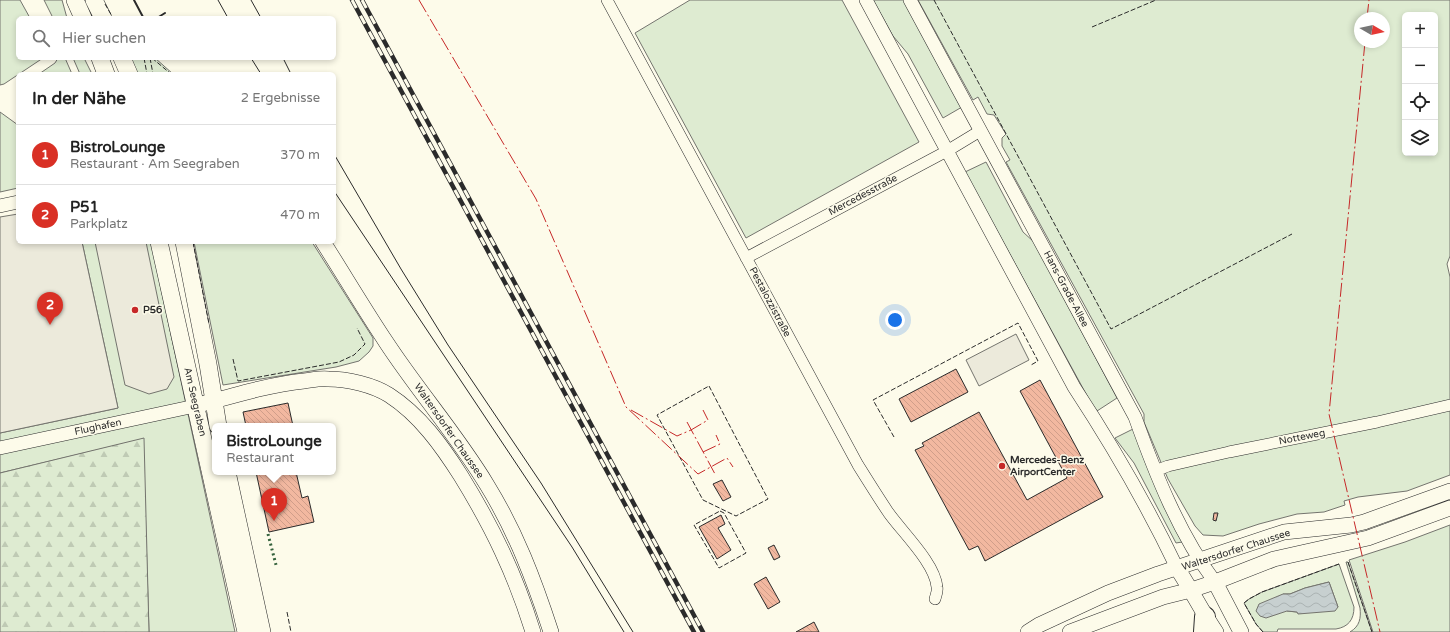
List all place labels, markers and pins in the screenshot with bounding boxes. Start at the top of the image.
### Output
pin: 2 [37,292,63,325]
place label: P56 [143,304,163,316]
marker: P56 [130,305,140,315]
place label: Mercedes-Benz AirportCenter [1010,454,1084,478]
marker: Mercedes-Benz AirportCenter [997,461,1007,471]
pin: 1 [261,488,287,521]

